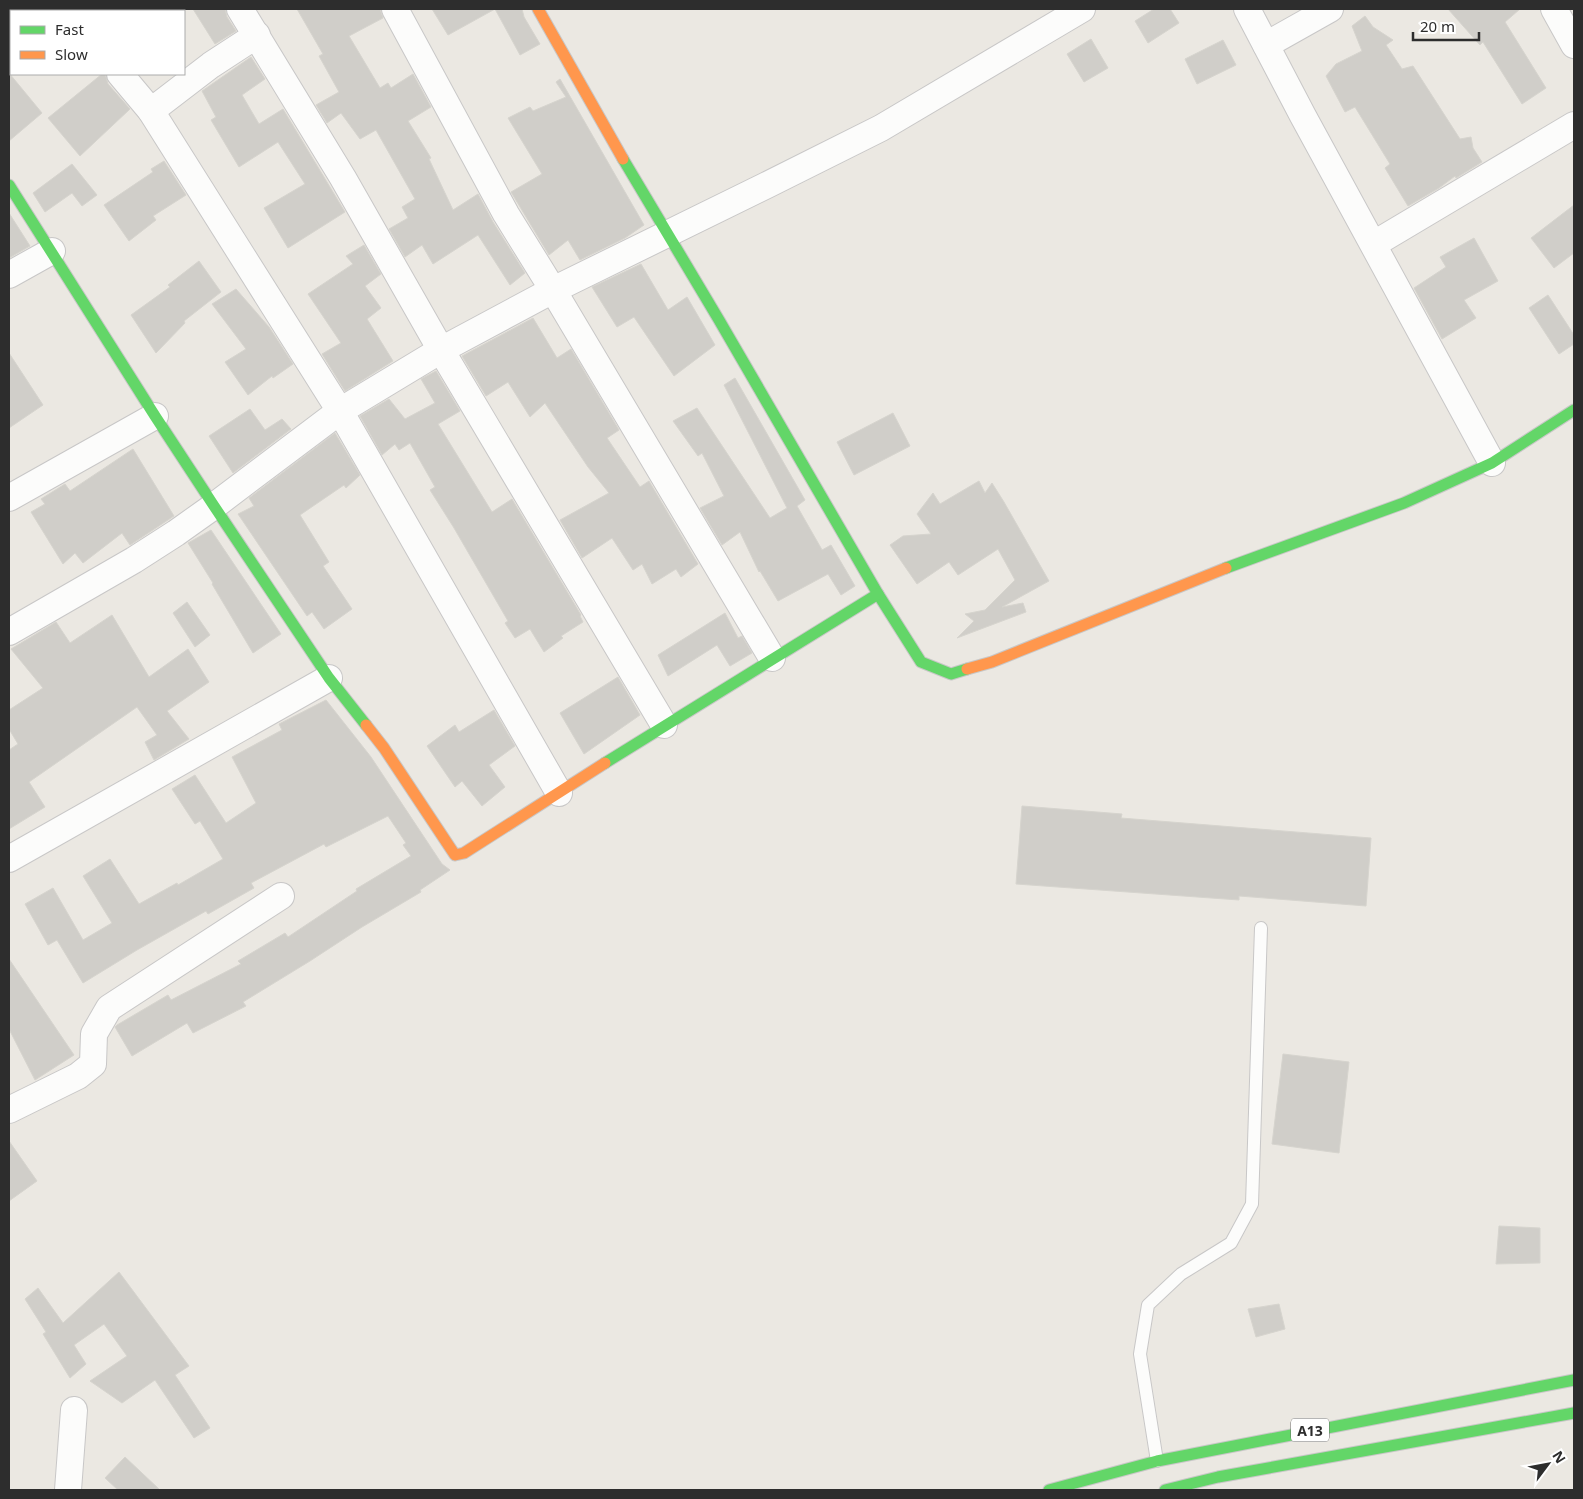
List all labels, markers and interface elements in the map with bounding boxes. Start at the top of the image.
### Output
legend [10,10,185,75]
scale bar [1413,10,1479,42]
text: 20 m [1420,16,1455,36]
text: Fast [55,19,84,39]
text: Slow [55,44,88,64]
road number: A13 [1291,1418,1329,1442]
north arrow [1523,1439,1573,1489]
text: N [1548,1447,1571,1467]

